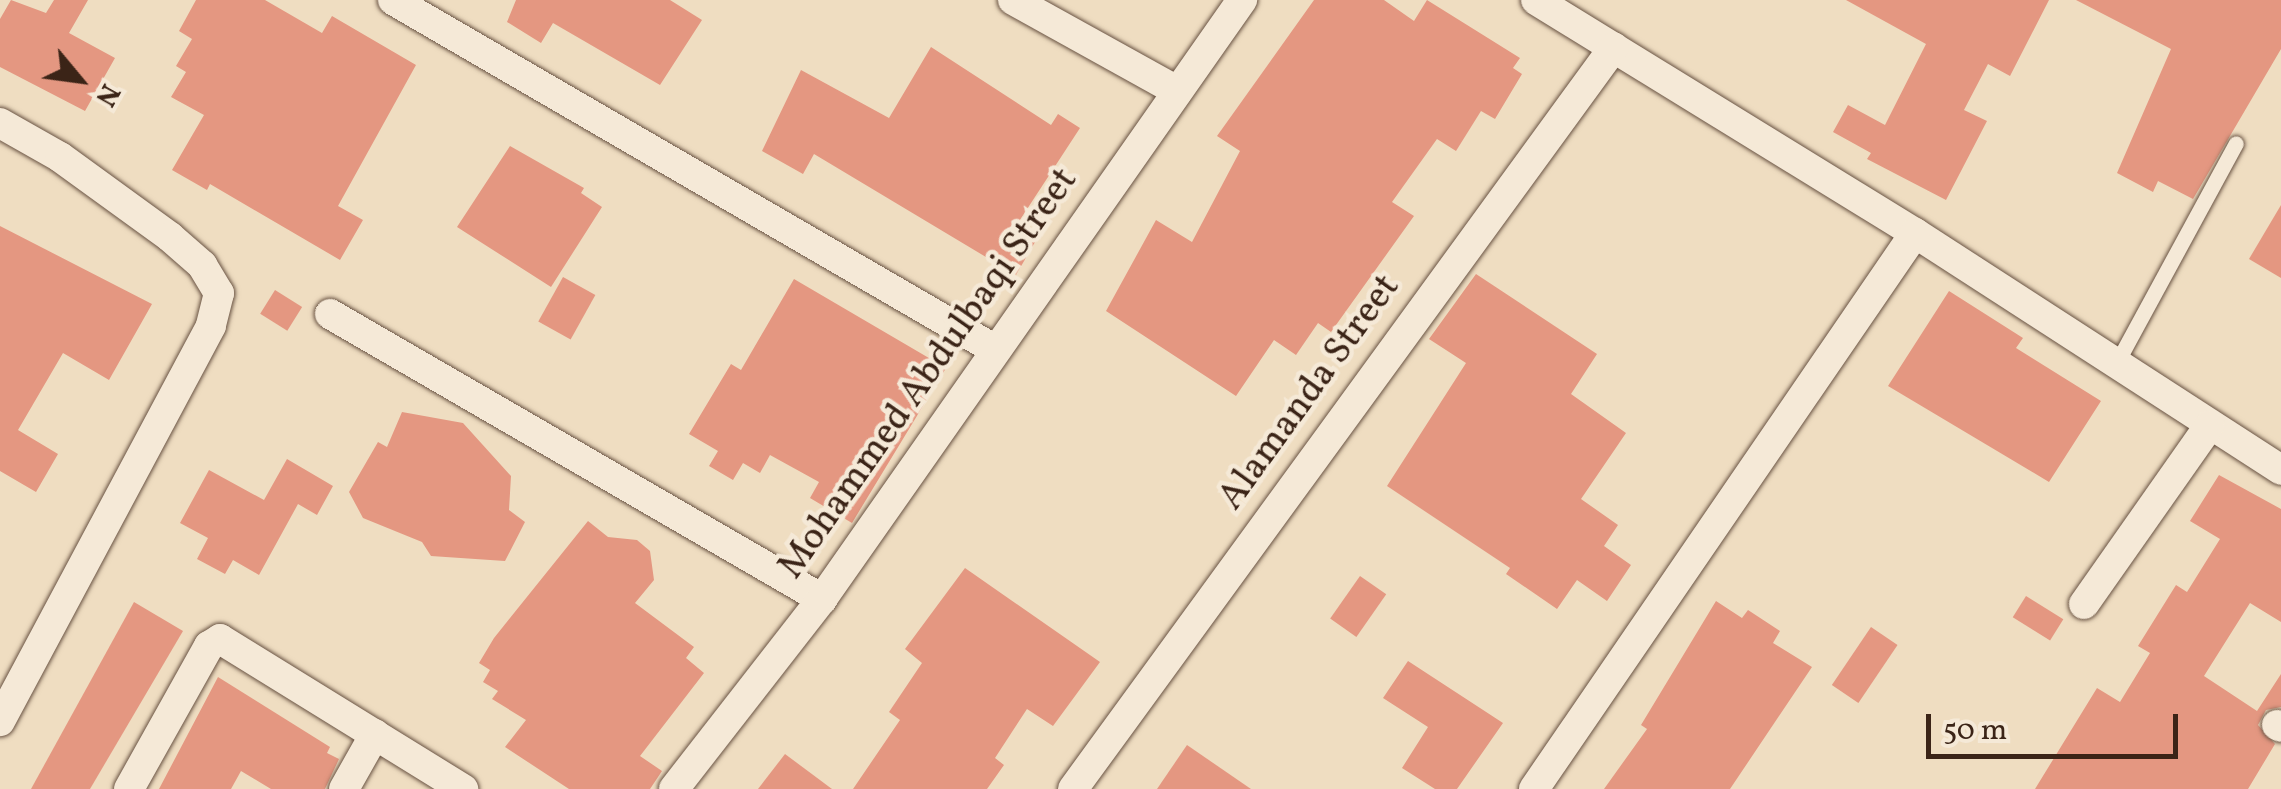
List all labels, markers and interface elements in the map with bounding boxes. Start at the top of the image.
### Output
north arrow [30,30,130,130]
text: N [85,76,129,113]
street label: Mohammed Abdulbaqi Street [769,160,1089,588]
street label: Alamanda Street [1209,266,1411,520]
scale bar [1931,694,2184,756]
text: 50 m [1943,710,2007,752]

